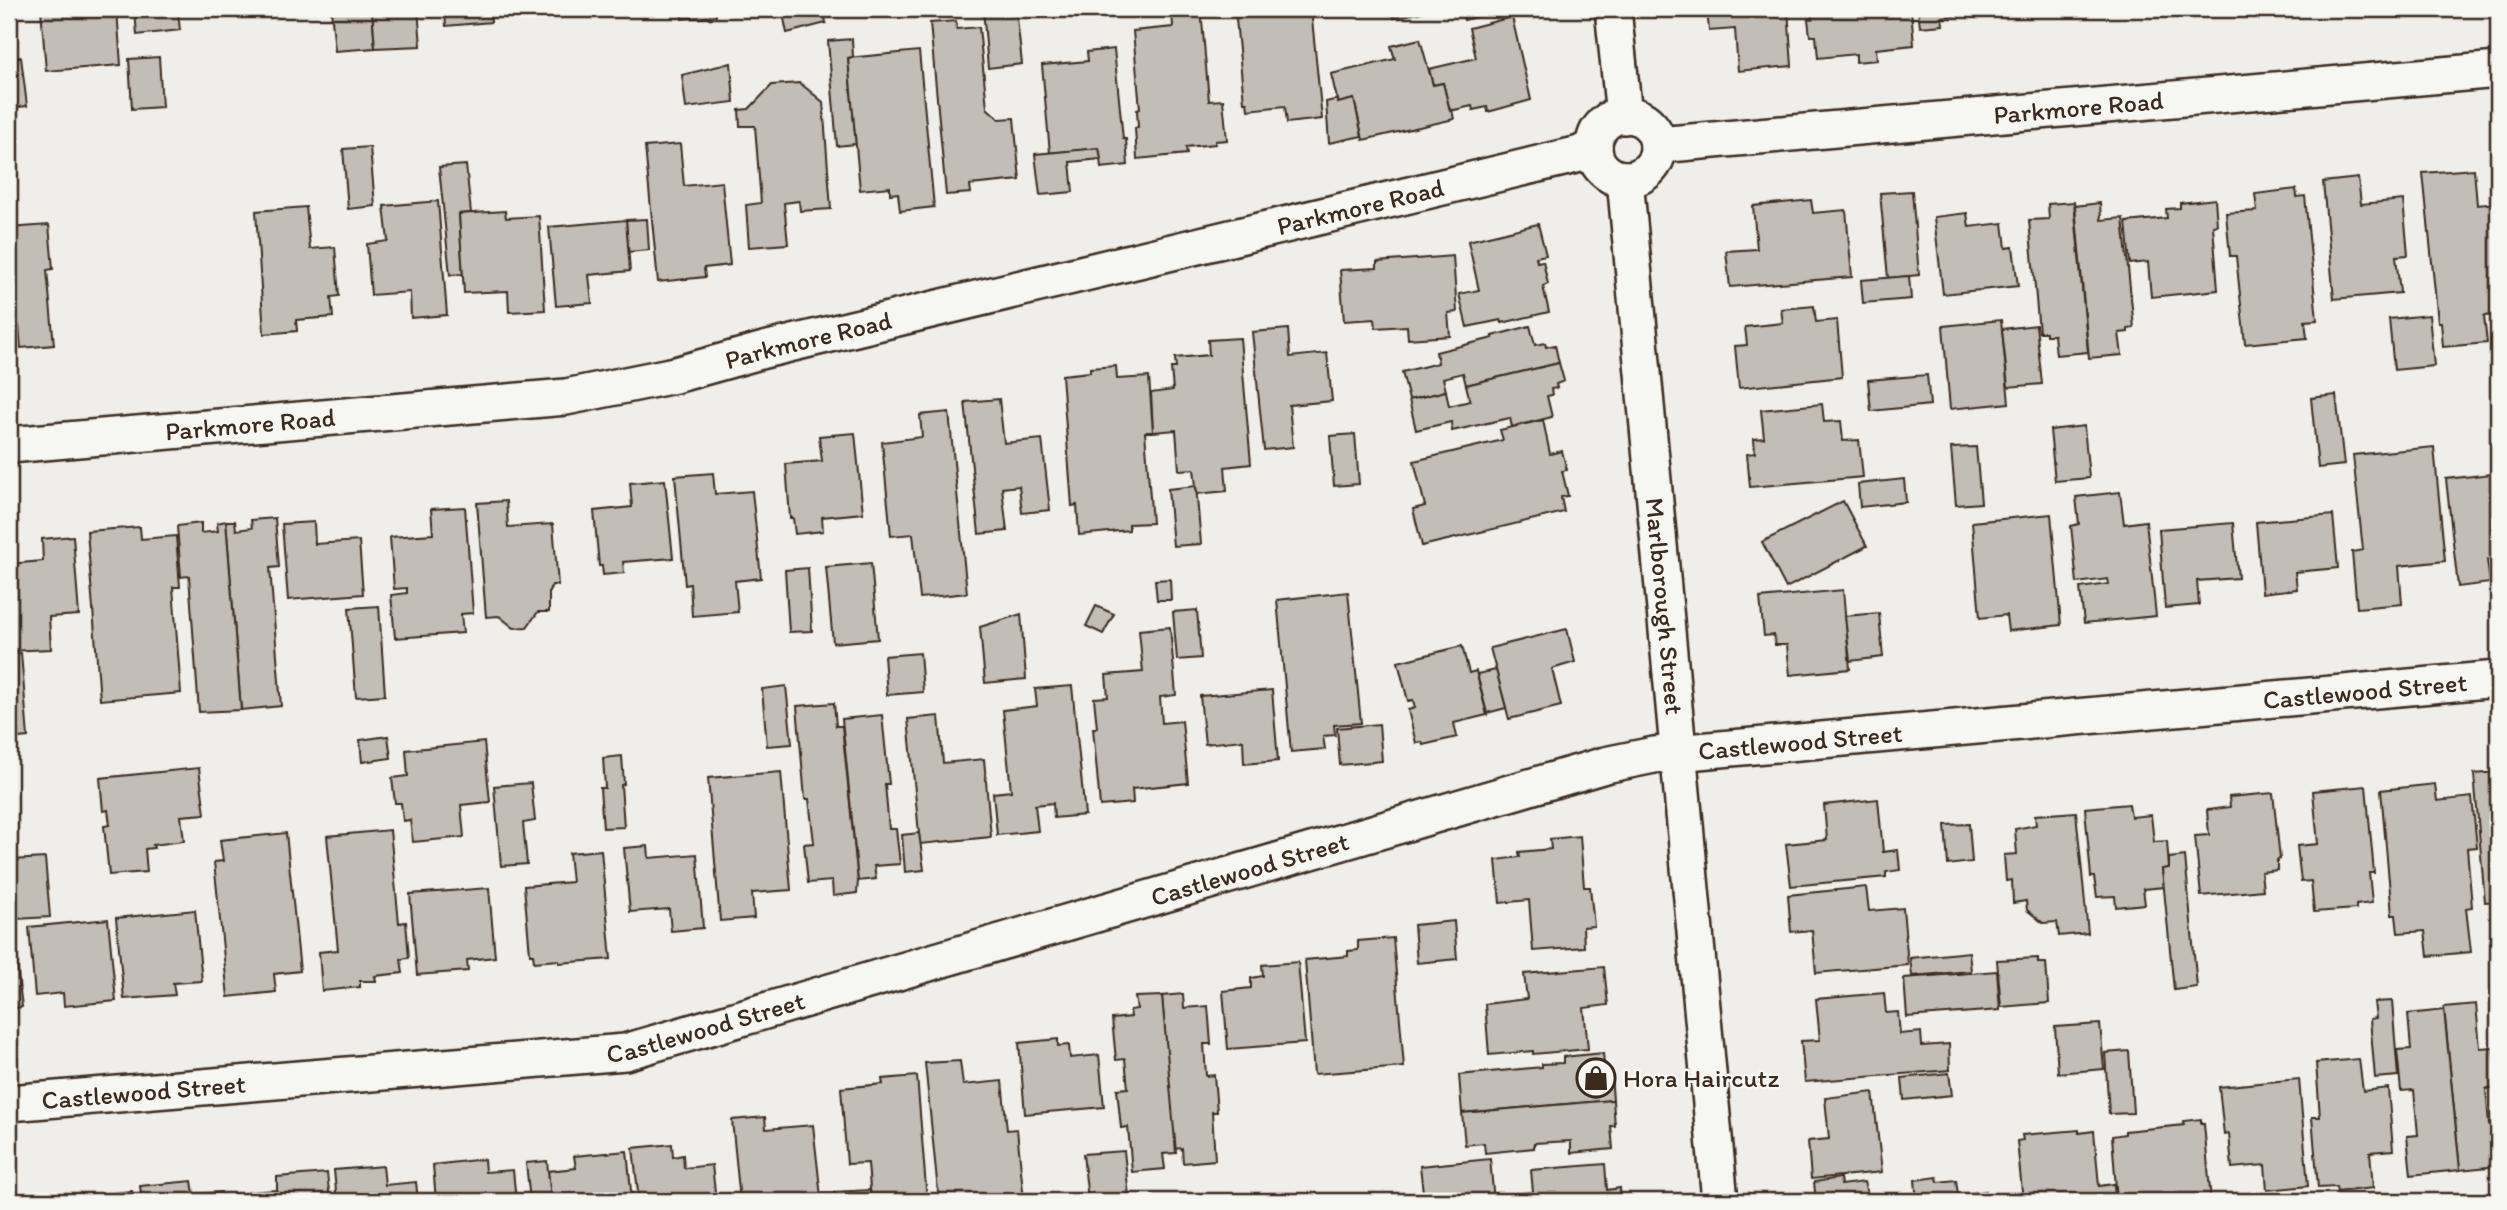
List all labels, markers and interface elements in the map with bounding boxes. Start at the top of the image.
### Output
street label: Parkmore Road [1992,84,2165,131]
street label: Parkmore Road [1274,171,1447,242]
street label: Parkmore Road [721,304,895,376]
street label: Parkmore Road [164,401,337,447]
street label: Marlborough Street [1639,496,1691,716]
street label: Castlewood Street [2261,666,2468,716]
street label: Castlewood Street [1697,717,1904,767]
street label: Castlewood Street [1147,825,1353,913]
street label: Castlewood Street [605,984,808,1069]
shop icon: Hora Haircutz [1575,1057,1617,1099]
place label: Hora Haircutz [1623,1062,1779,1094]
street label: Castlewood Street [40,1067,247,1116]

